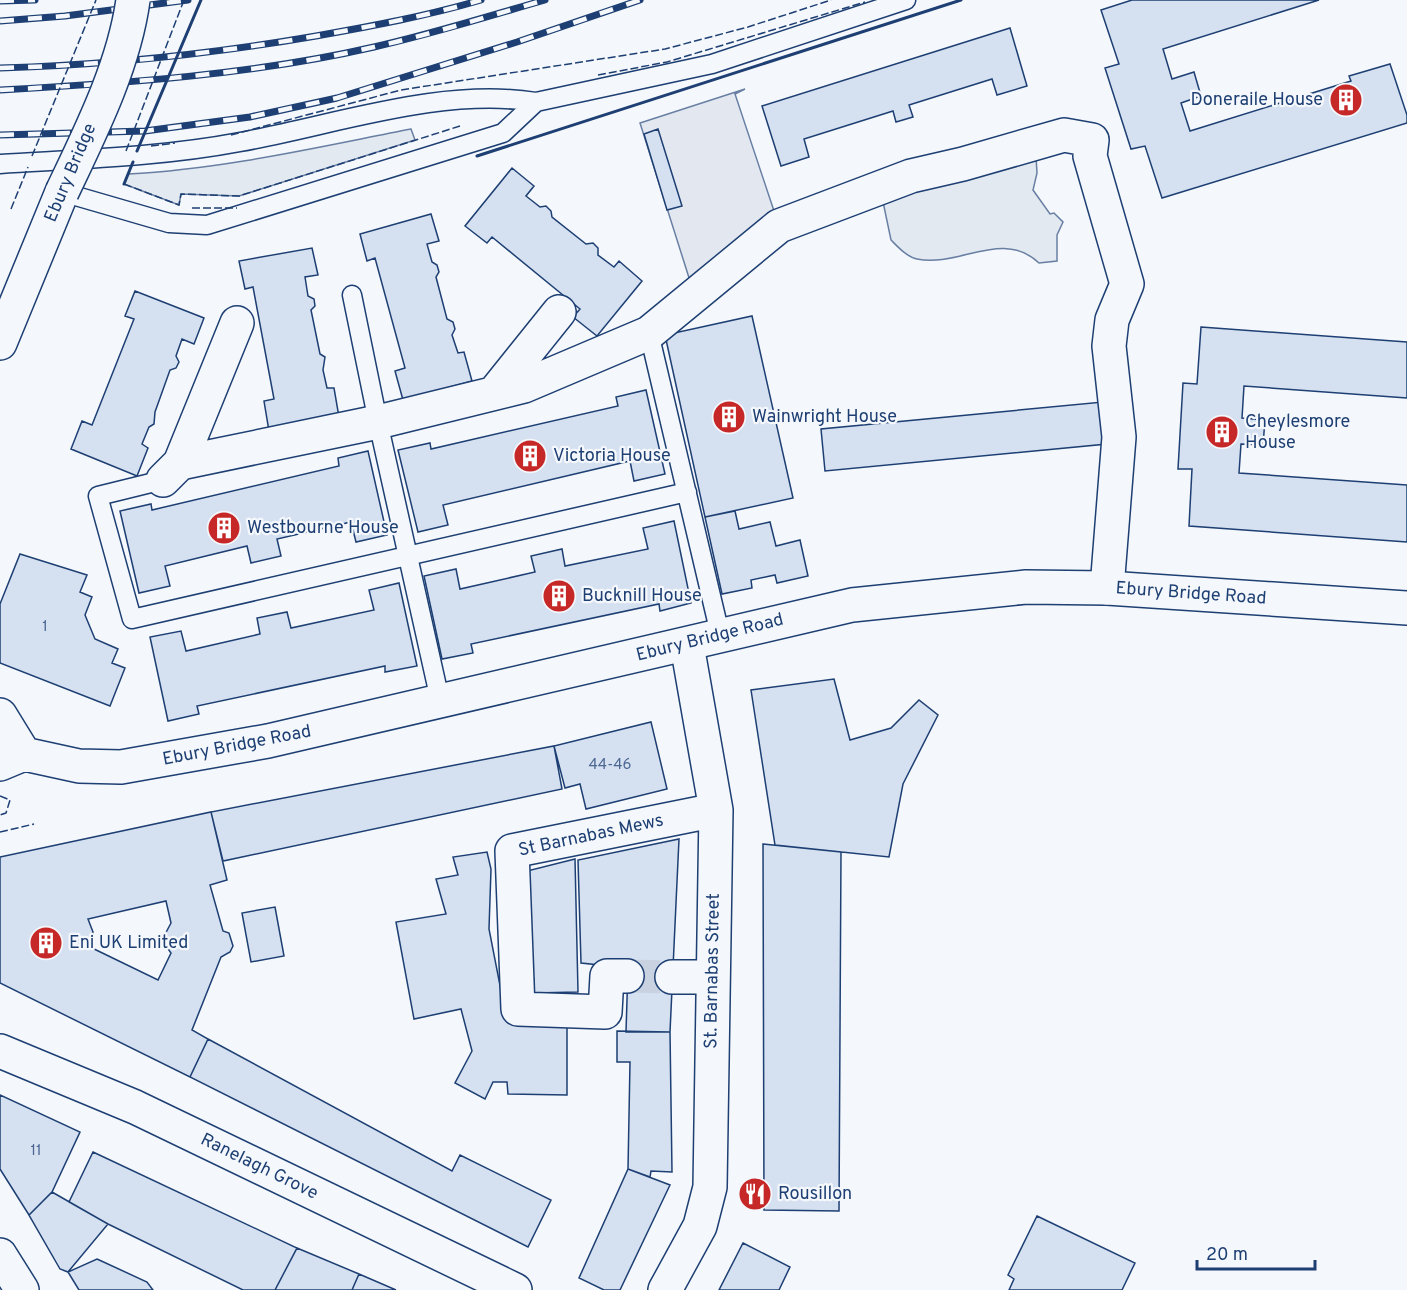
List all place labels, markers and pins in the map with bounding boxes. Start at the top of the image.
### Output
building icon: Doneraile House [1328,82,1364,118]
place label: Doneraile House [1191,89,1323,112]
building icon: Wainwright House [711,399,747,435]
place label: Wainwright House [752,406,897,429]
place label: Cheylesmore House [1245,411,1350,455]
building icon: Cheylesmore House [1204,414,1240,450]
building icon: Victoria House [512,438,548,474]
place label: Victoria House [553,445,671,468]
building icon: Westbourne House [206,510,242,546]
place label: Westbourne House [247,517,399,540]
building icon: Bucknill House [541,578,577,614]
place label: Bucknill House [582,585,702,608]
building icon: Eni UK Limited [28,925,64,961]
place label: Eni UK Limited [69,932,188,955]
restaurant icon: Rousillon [737,1176,773,1212]
place label: Rousillon [778,1183,852,1206]

